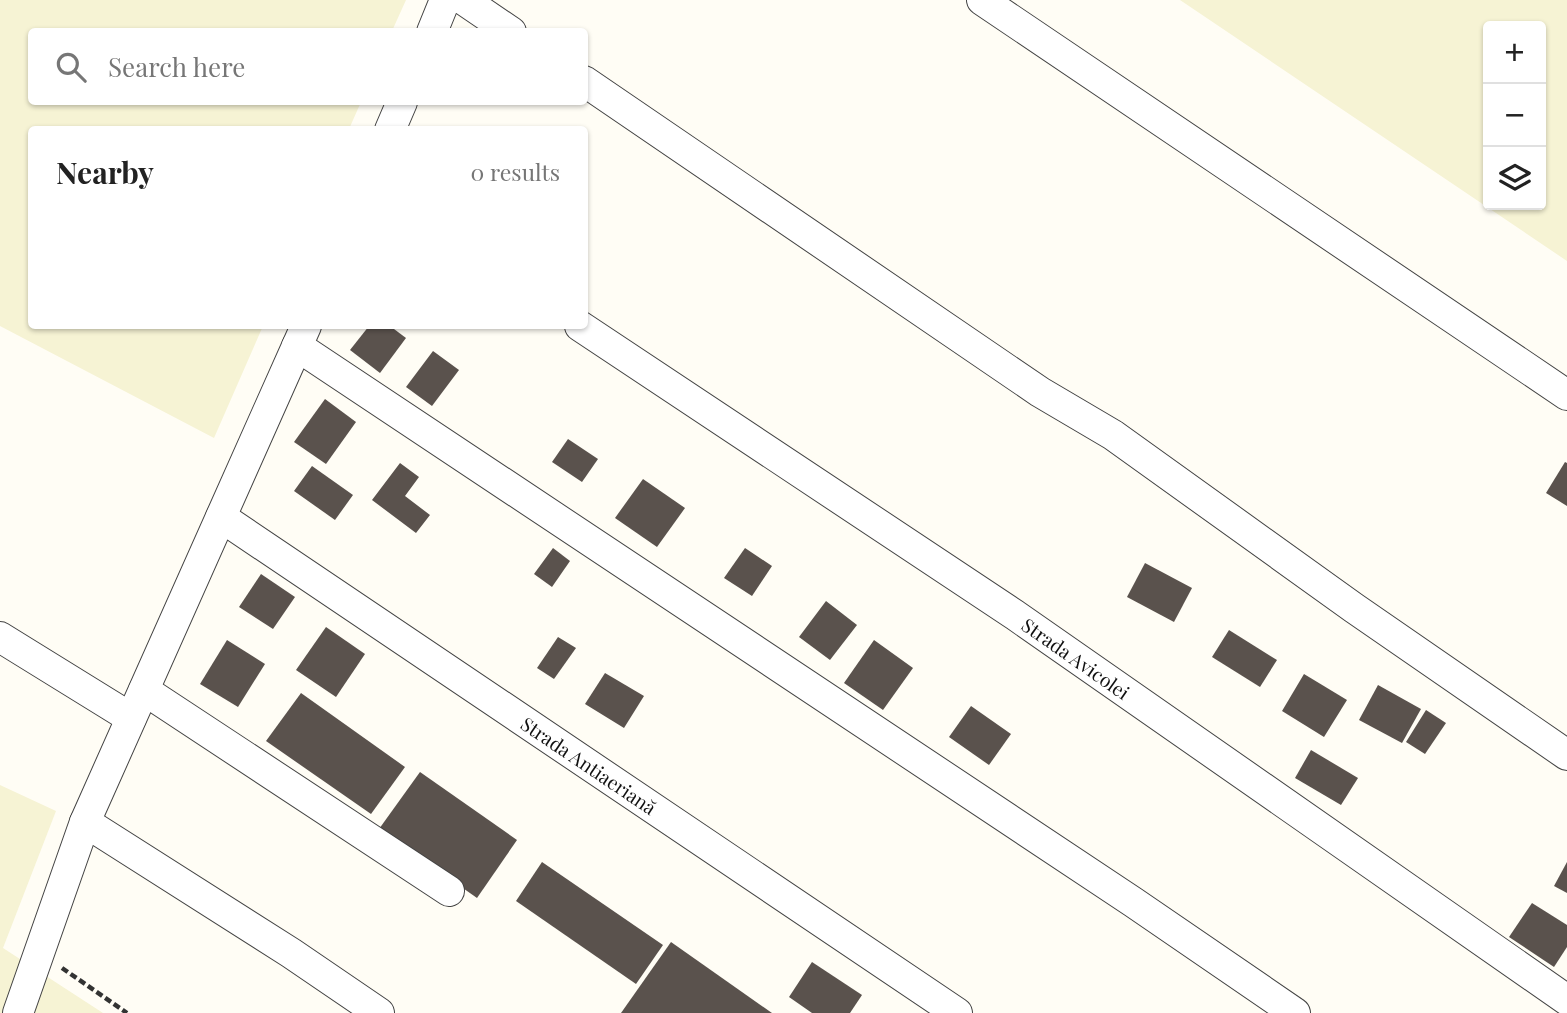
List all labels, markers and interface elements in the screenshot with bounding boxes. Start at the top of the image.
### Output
map controls [1483,21,1546,210]
button: + [1483,21,1546,84]
search box [28,28,588,105]
icon: search [52,48,90,86]
text: Search here [108,49,245,84]
button: − [1483,84,1546,147]
button: layers [1483,147,1546,210]
text: Nearby [56,152,154,192]
text: 0 results [470,156,560,187]
street label: Strada Avicolei [1017,611,1135,705]
street label: Strada Antiaeriană [516,710,662,820]

